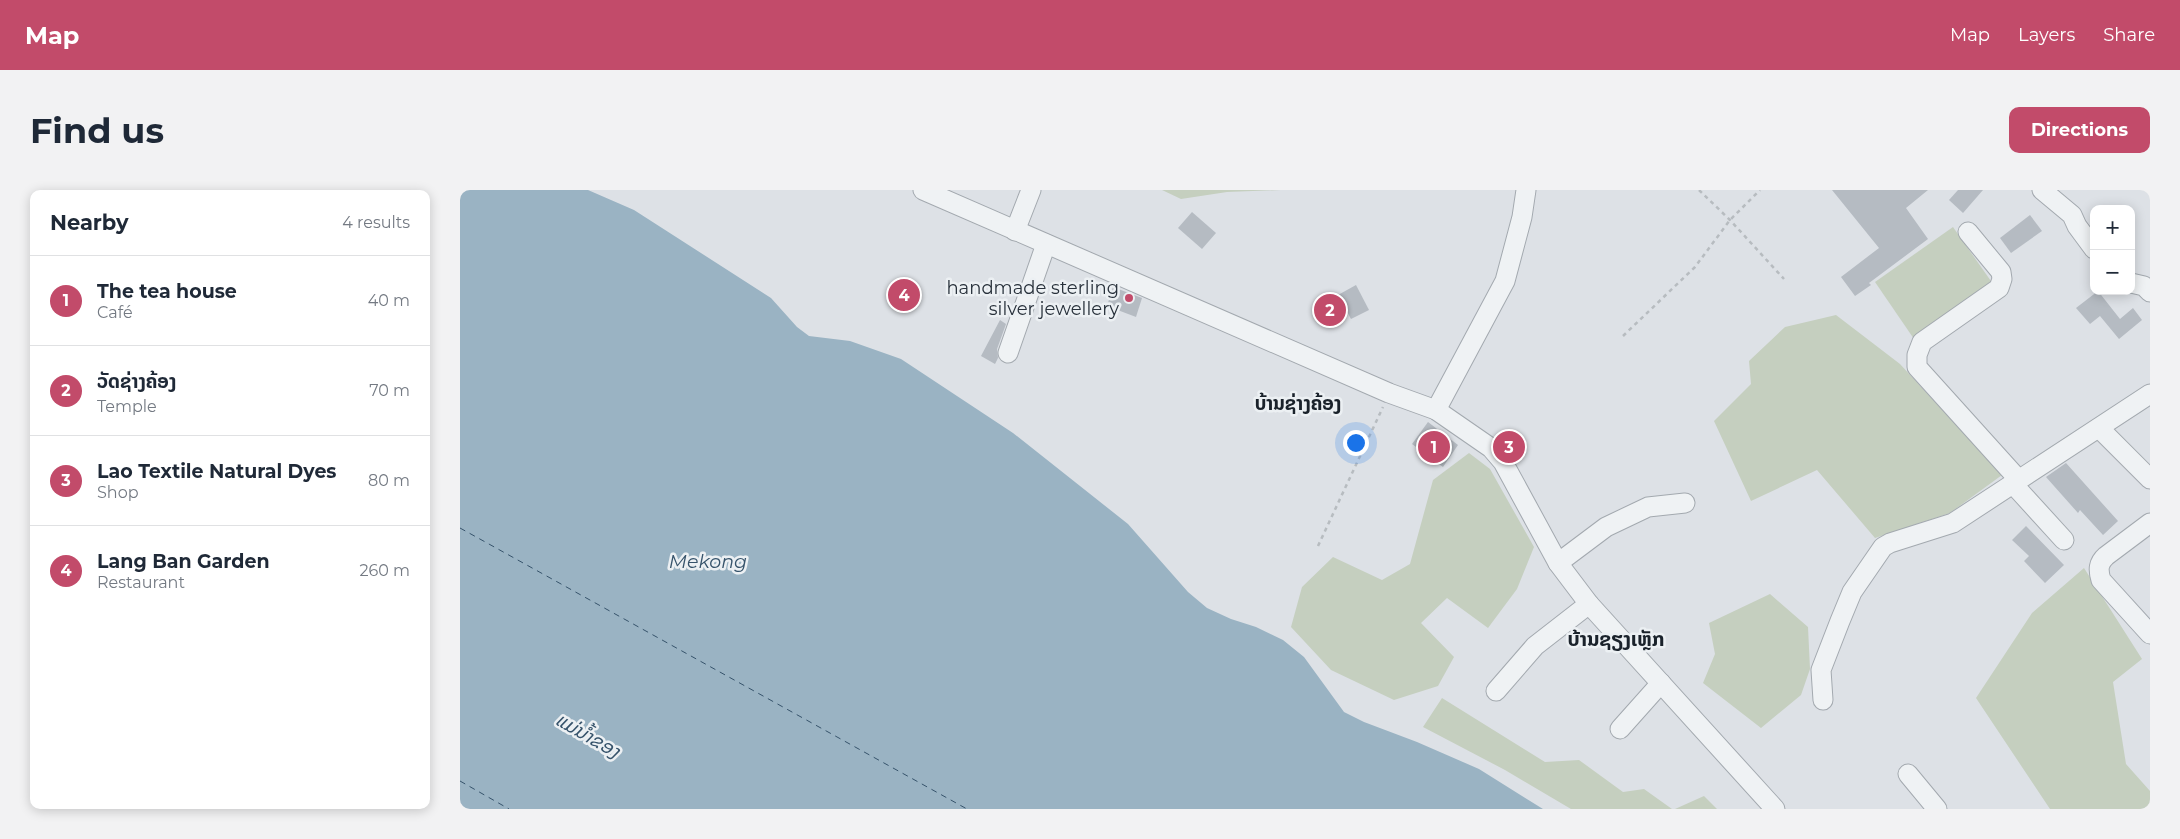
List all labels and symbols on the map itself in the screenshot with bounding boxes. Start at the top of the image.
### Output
pin: 4 [888,276,920,314]
place label: handmade sterling silver jewellery [946,277,1119,320]
pin: 2 [1314,291,1346,329]
marker: handmade sterling silver jewellery [1123,292,1135,304]
district label: ບ້ານຊ່າງຄ້ອງ [1255,392,1341,415]
pin: 1 [1418,428,1450,466]
pin: 3 [1493,428,1525,466]
your location [1343,430,1369,456]
water label: Mekong [669,550,747,573]
district label: ບ້ານຊຽງເຫຼັກ [1568,627,1664,651]
water label: ແມ່ນ້ຳຂອງ [552,705,626,763]

